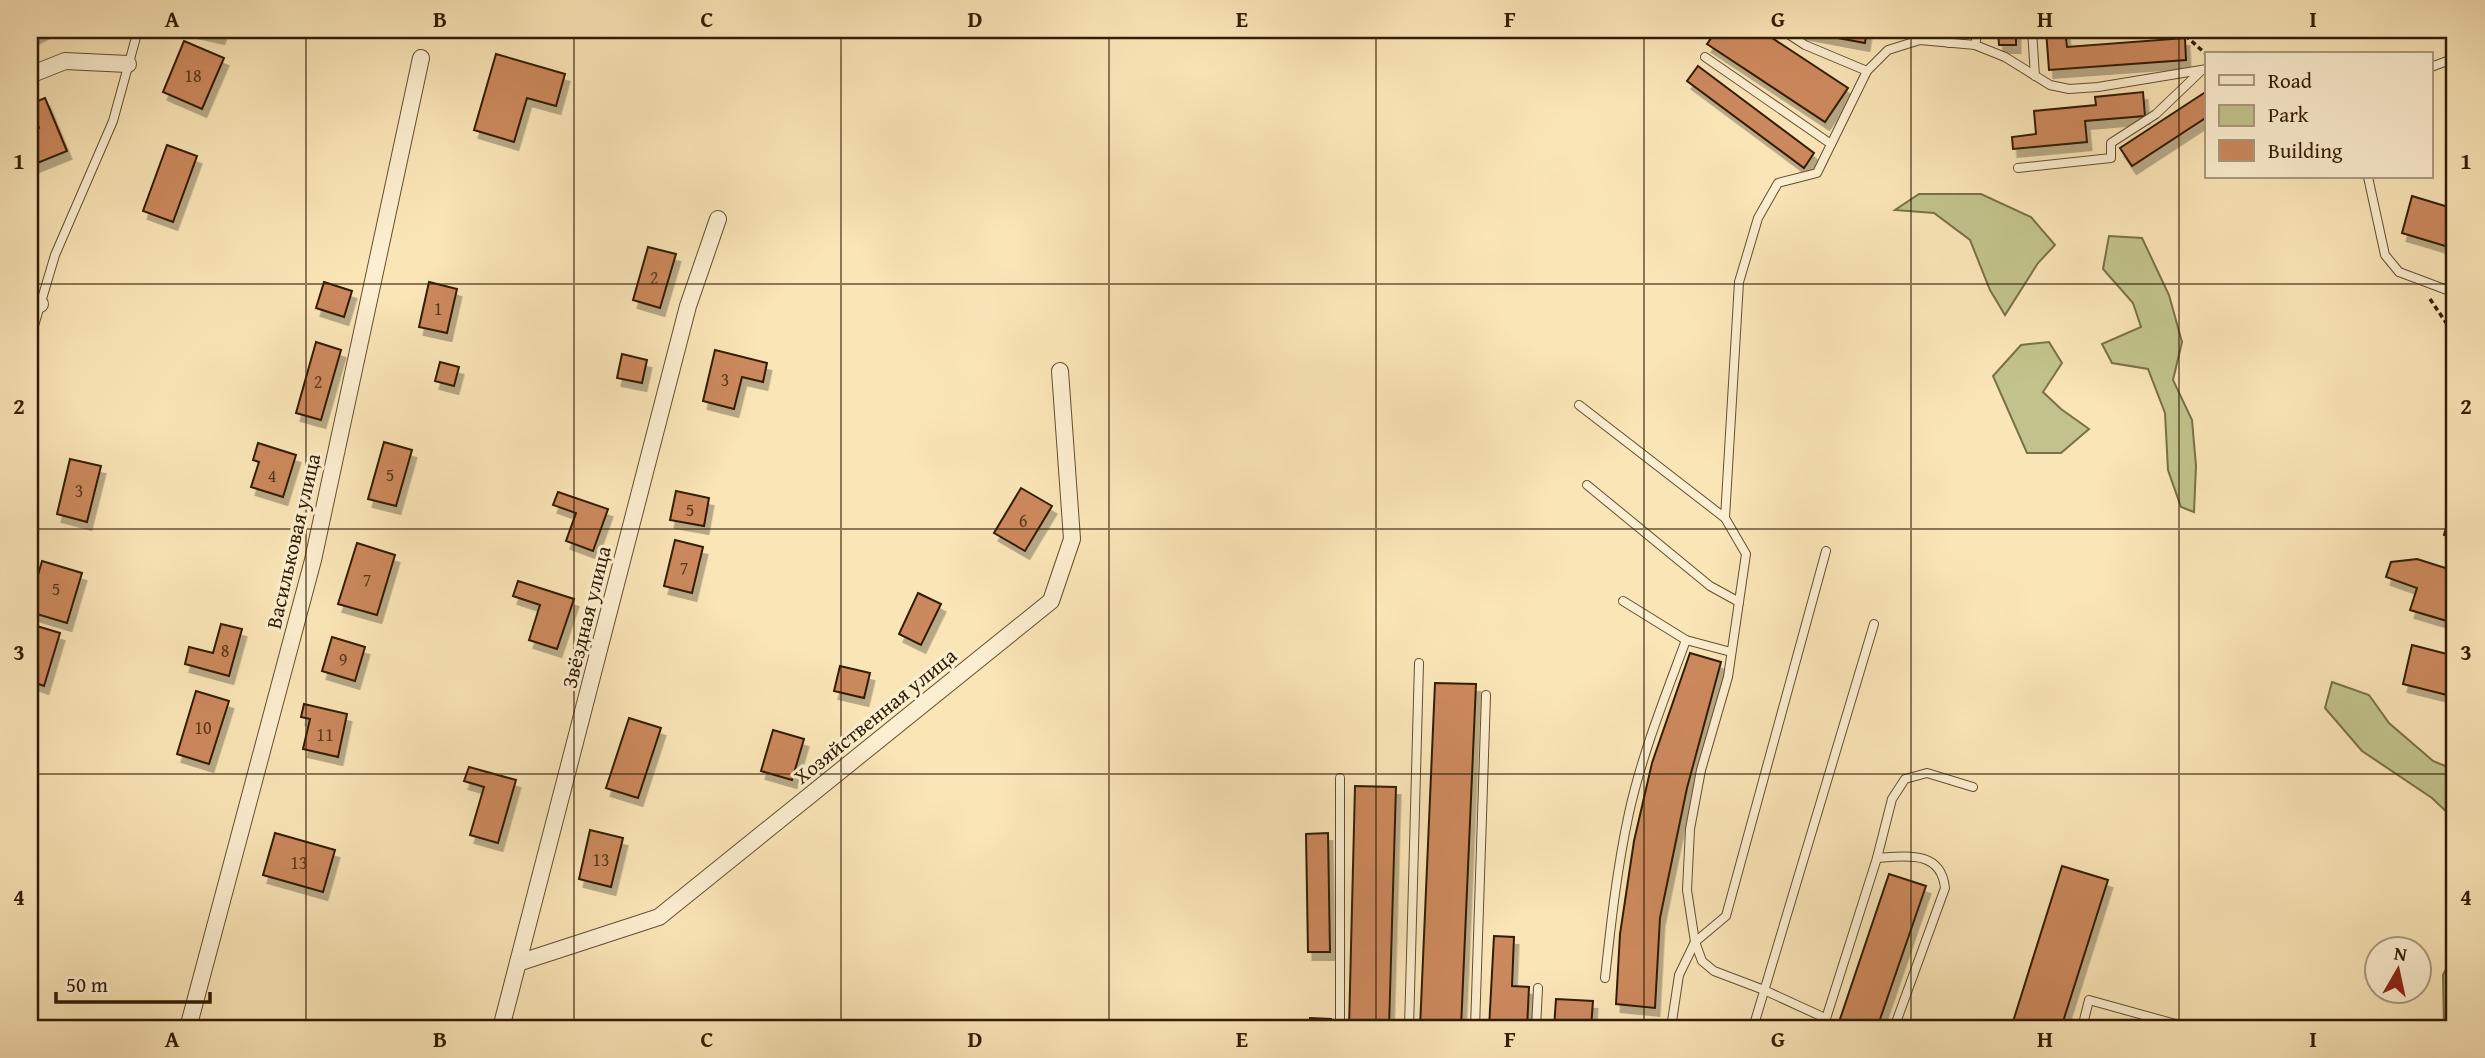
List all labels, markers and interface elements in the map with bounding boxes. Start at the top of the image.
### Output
text: A [165,2,180,35]
text: B [433,2,447,35]
text: C [700,2,714,35]
text: D [968,2,983,35]
text: E [1236,2,1248,35]
text: F [1504,2,1516,35]
text: G [1771,2,1785,35]
text: H [2037,2,2053,35]
text: I [2309,2,2317,35]
legend [2205,52,2432,178]
house number: 18 [184,62,202,89]
text: Road [2268,65,2313,96]
text: Park [2268,99,2309,130]
text: Building [2268,135,2343,166]
text: 1 [13,144,25,177]
text: 1 [2460,144,2472,177]
house number: 2 [650,264,658,291]
house number: 1 [434,295,442,322]
house number: 3 [721,366,729,393]
house number: 2 [314,368,322,395]
text: 2 [13,389,25,422]
text: 2 [2460,389,2472,422]
street label: Васильковая улица [258,450,328,632]
house number: 5 [386,461,394,488]
house number: 4 [268,462,276,489]
house number: 3 [75,477,83,504]
house number: 5 [686,496,694,523]
house number: 6 [1019,507,1027,534]
street label: Звёздная улица [553,543,619,691]
house number: 7 [680,554,688,581]
house number: 7 [363,566,371,593]
house number: 5 [52,575,60,602]
text: 3 [13,635,25,668]
text: 3 [2460,635,2472,668]
house number: 8 [221,637,229,664]
street label: Хозяйственная улица [787,640,963,792]
house number: 9 [339,646,347,673]
house number: 10 [194,714,212,741]
house number: 11 [316,721,334,748]
house number: 13 [592,846,610,873]
house number: 13 [290,849,308,876]
text: 4 [13,880,25,913]
text: 4 [2460,880,2472,913]
north arrow [2362,936,2432,1006]
text: N [2392,938,2409,968]
scale bar [56,960,210,1004]
text: 50 m [66,969,108,1000]
text: A [165,1022,180,1055]
text: B [433,1022,447,1055]
text: C [700,1022,714,1055]
text: D [968,1022,983,1055]
text: E [1236,1022,1248,1055]
text: F [1504,1022,1516,1055]
text: G [1771,1022,1785,1055]
text: H [2037,1022,2053,1055]
text: I [2309,1022,2317,1055]

